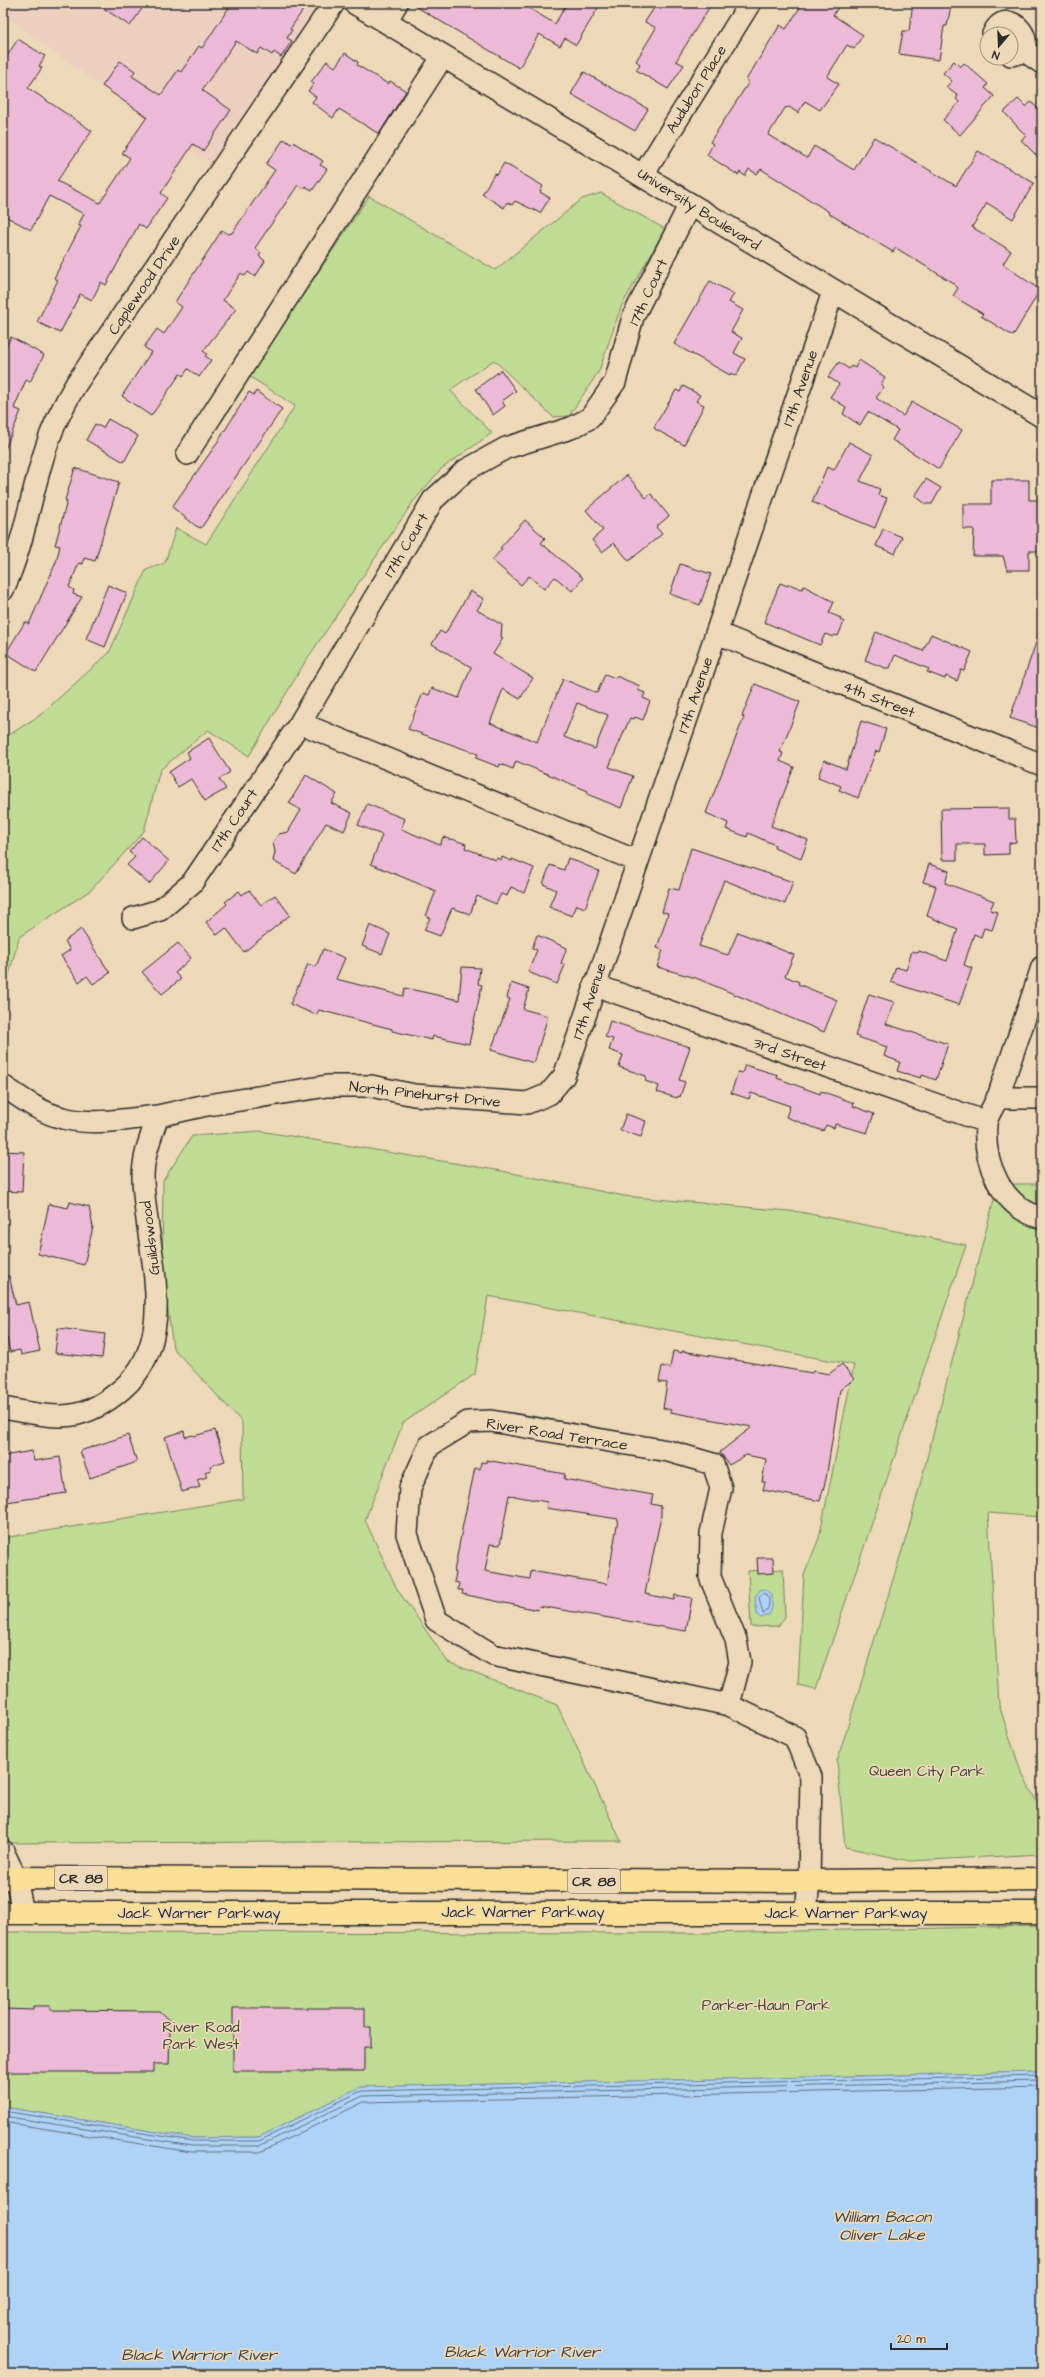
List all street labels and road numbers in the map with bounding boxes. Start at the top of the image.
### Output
street label: Audubon Place [661,41,732,137]
street label: University Boulevard [633,163,764,257]
street label: Caplewood Drive [103,231,186,339]
street label: 17th Court [624,255,673,329]
street label: 17th Avenue [778,347,823,429]
street label: 17th Court [379,509,434,581]
street label: 17th Avenue [673,654,718,736]
street label: 4th Street [840,675,918,723]
street label: 17th Court [206,785,263,856]
street label: 17th Avenue [567,960,612,1042]
street label: 3rd Street [751,1032,829,1077]
street label: North Pinehurst Drive [348,1076,502,1113]
street label: Guildswood [135,1199,165,1276]
street label: River Road Terrace [485,1413,629,1456]
road number: CR 88 [55,1866,107,1890]
road number: CR 88 [568,1869,620,1893]
street label: Jack Warner Parkway [442,1902,604,1924]
street label: Jack Warner Parkway [118,1903,280,1925]
street label: Jack Warner Parkway [765,1903,927,1925]

